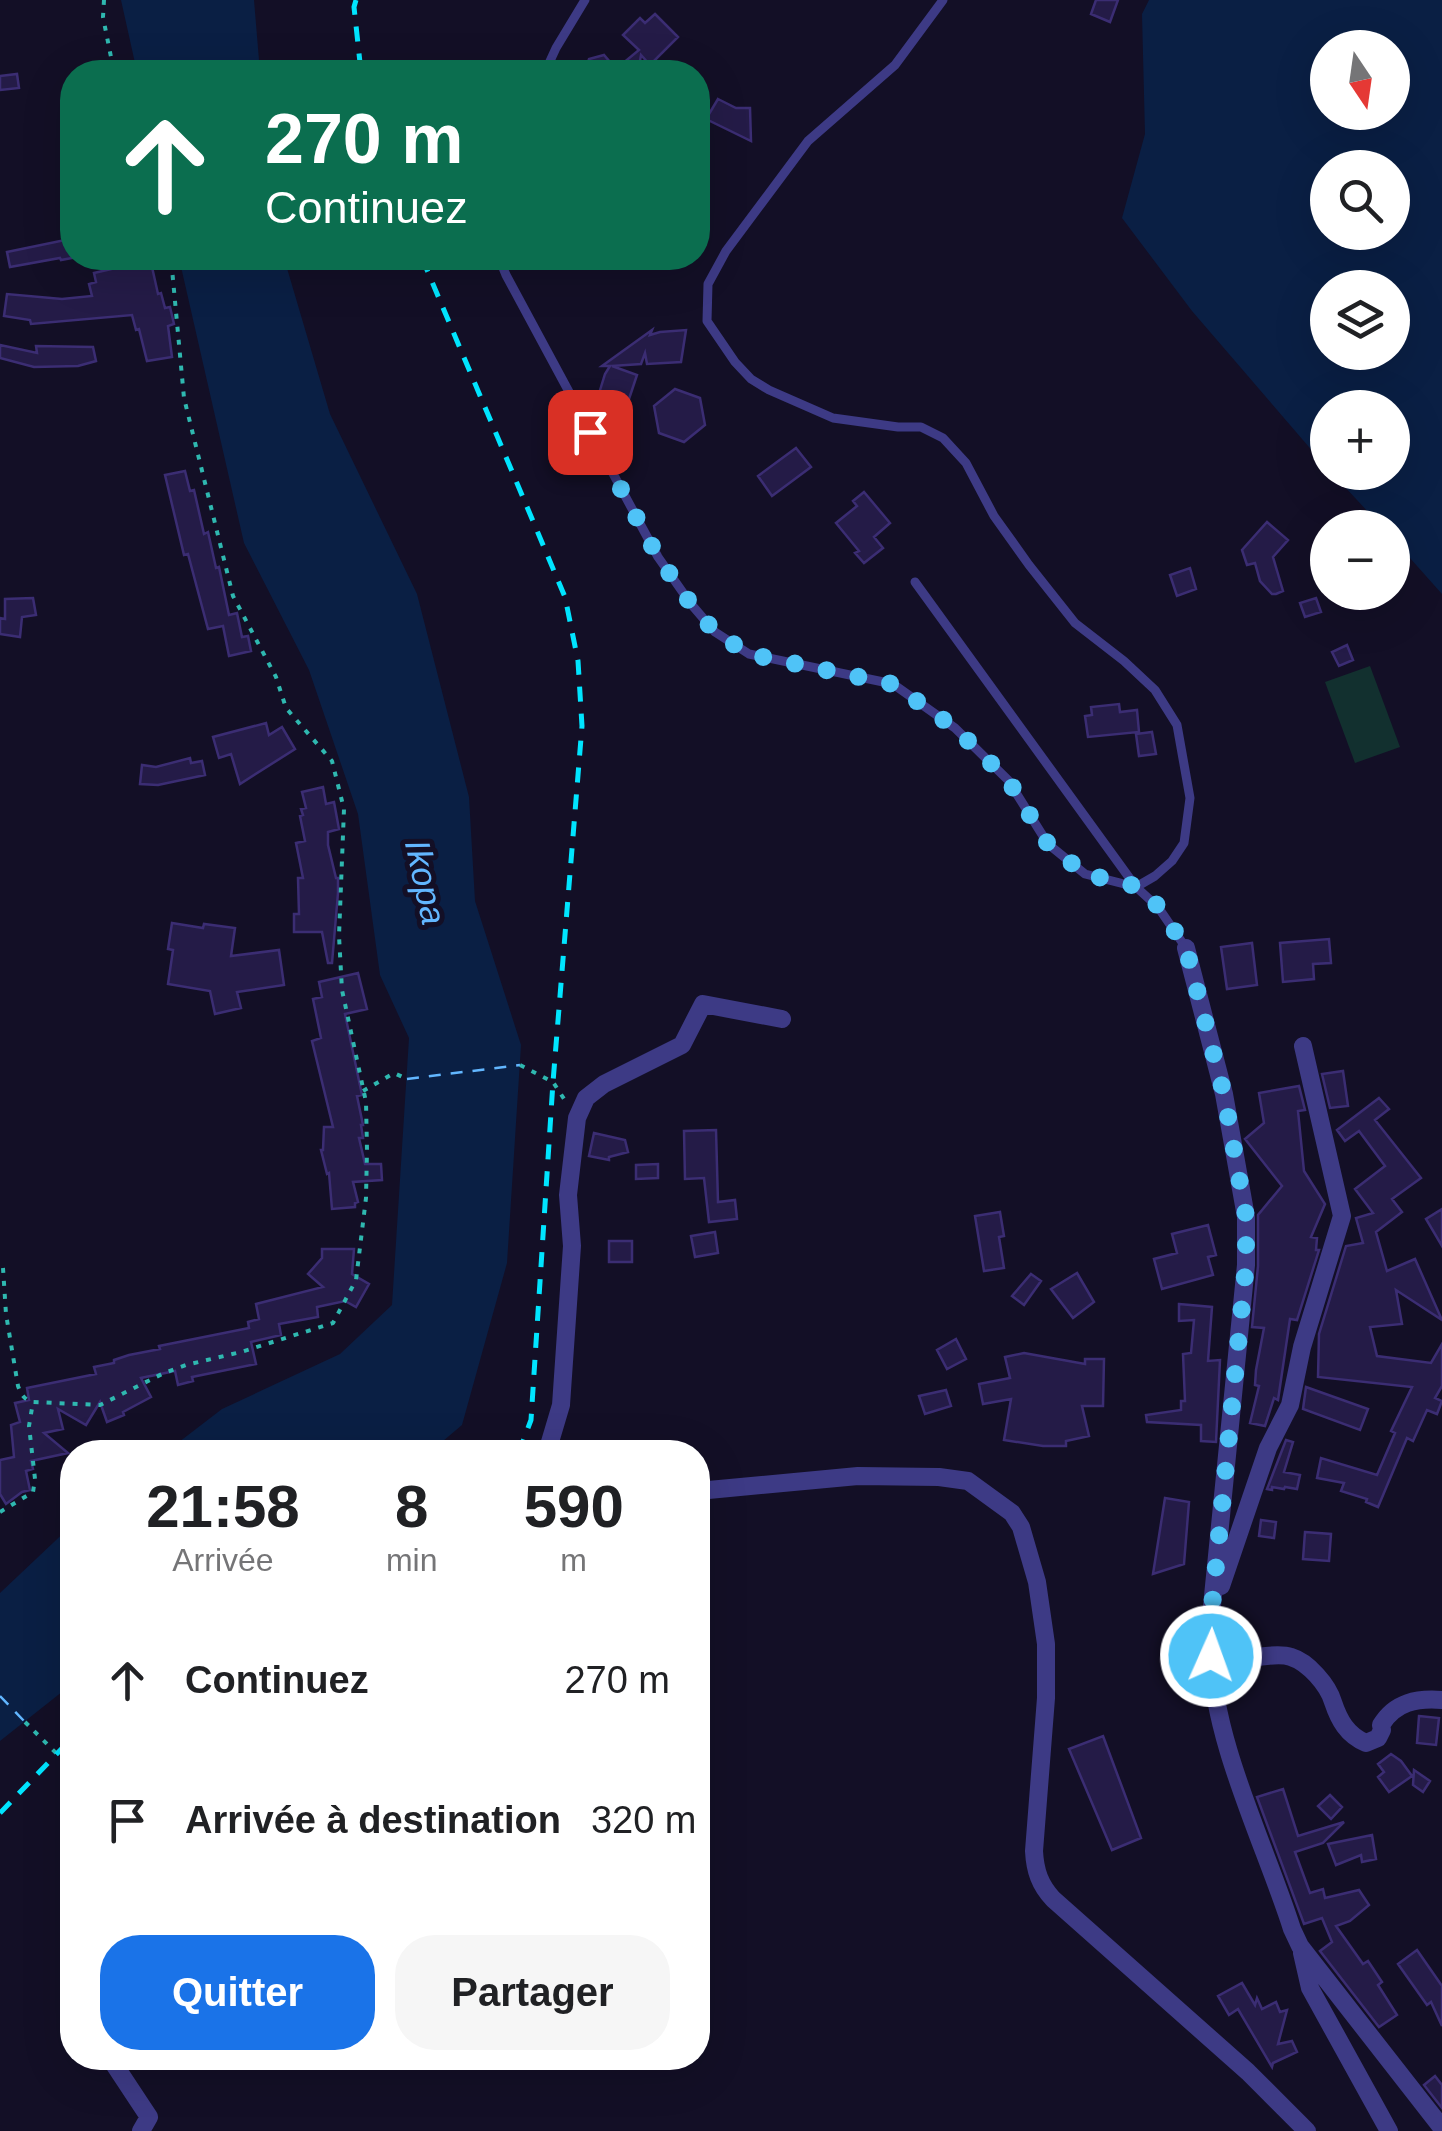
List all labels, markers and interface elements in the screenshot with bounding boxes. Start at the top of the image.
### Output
north arrow [1310,30,1410,130]
map controls [1310,30,1410,610]
icon: ahead [100,100,230,230]
text: 270 m [265,100,463,178]
button: search [1310,150,1410,250]
text: Continuez [265,182,468,233]
button: layers [1310,270,1410,370]
pin [548,390,633,475]
button: + [1310,390,1410,490]
icon: arrive [563,405,618,460]
button: − [1310,510,1410,610]
water label: Ikopa [398,836,454,928]
text: 21:58 [146,1473,300,1540]
text: 8 [395,1473,428,1540]
text: 590 [524,1473,624,1540]
text: Arrivée [172,1542,274,1578]
text: min [386,1542,437,1578]
text: m [560,1542,587,1578]
position arrow [1159,1604,1263,1708]
icon: ahead [100,1653,155,1708]
text: Continuez [185,1659,369,1701]
text: 270 m [564,1659,670,1701]
icon: arrive [100,1793,155,1848]
text: Arrivée à destination [185,1799,561,1841]
text: 320 m [591,1799,697,1841]
button: Quitter [100,1935,375,2050]
button: Partager [395,1935,670,2050]

